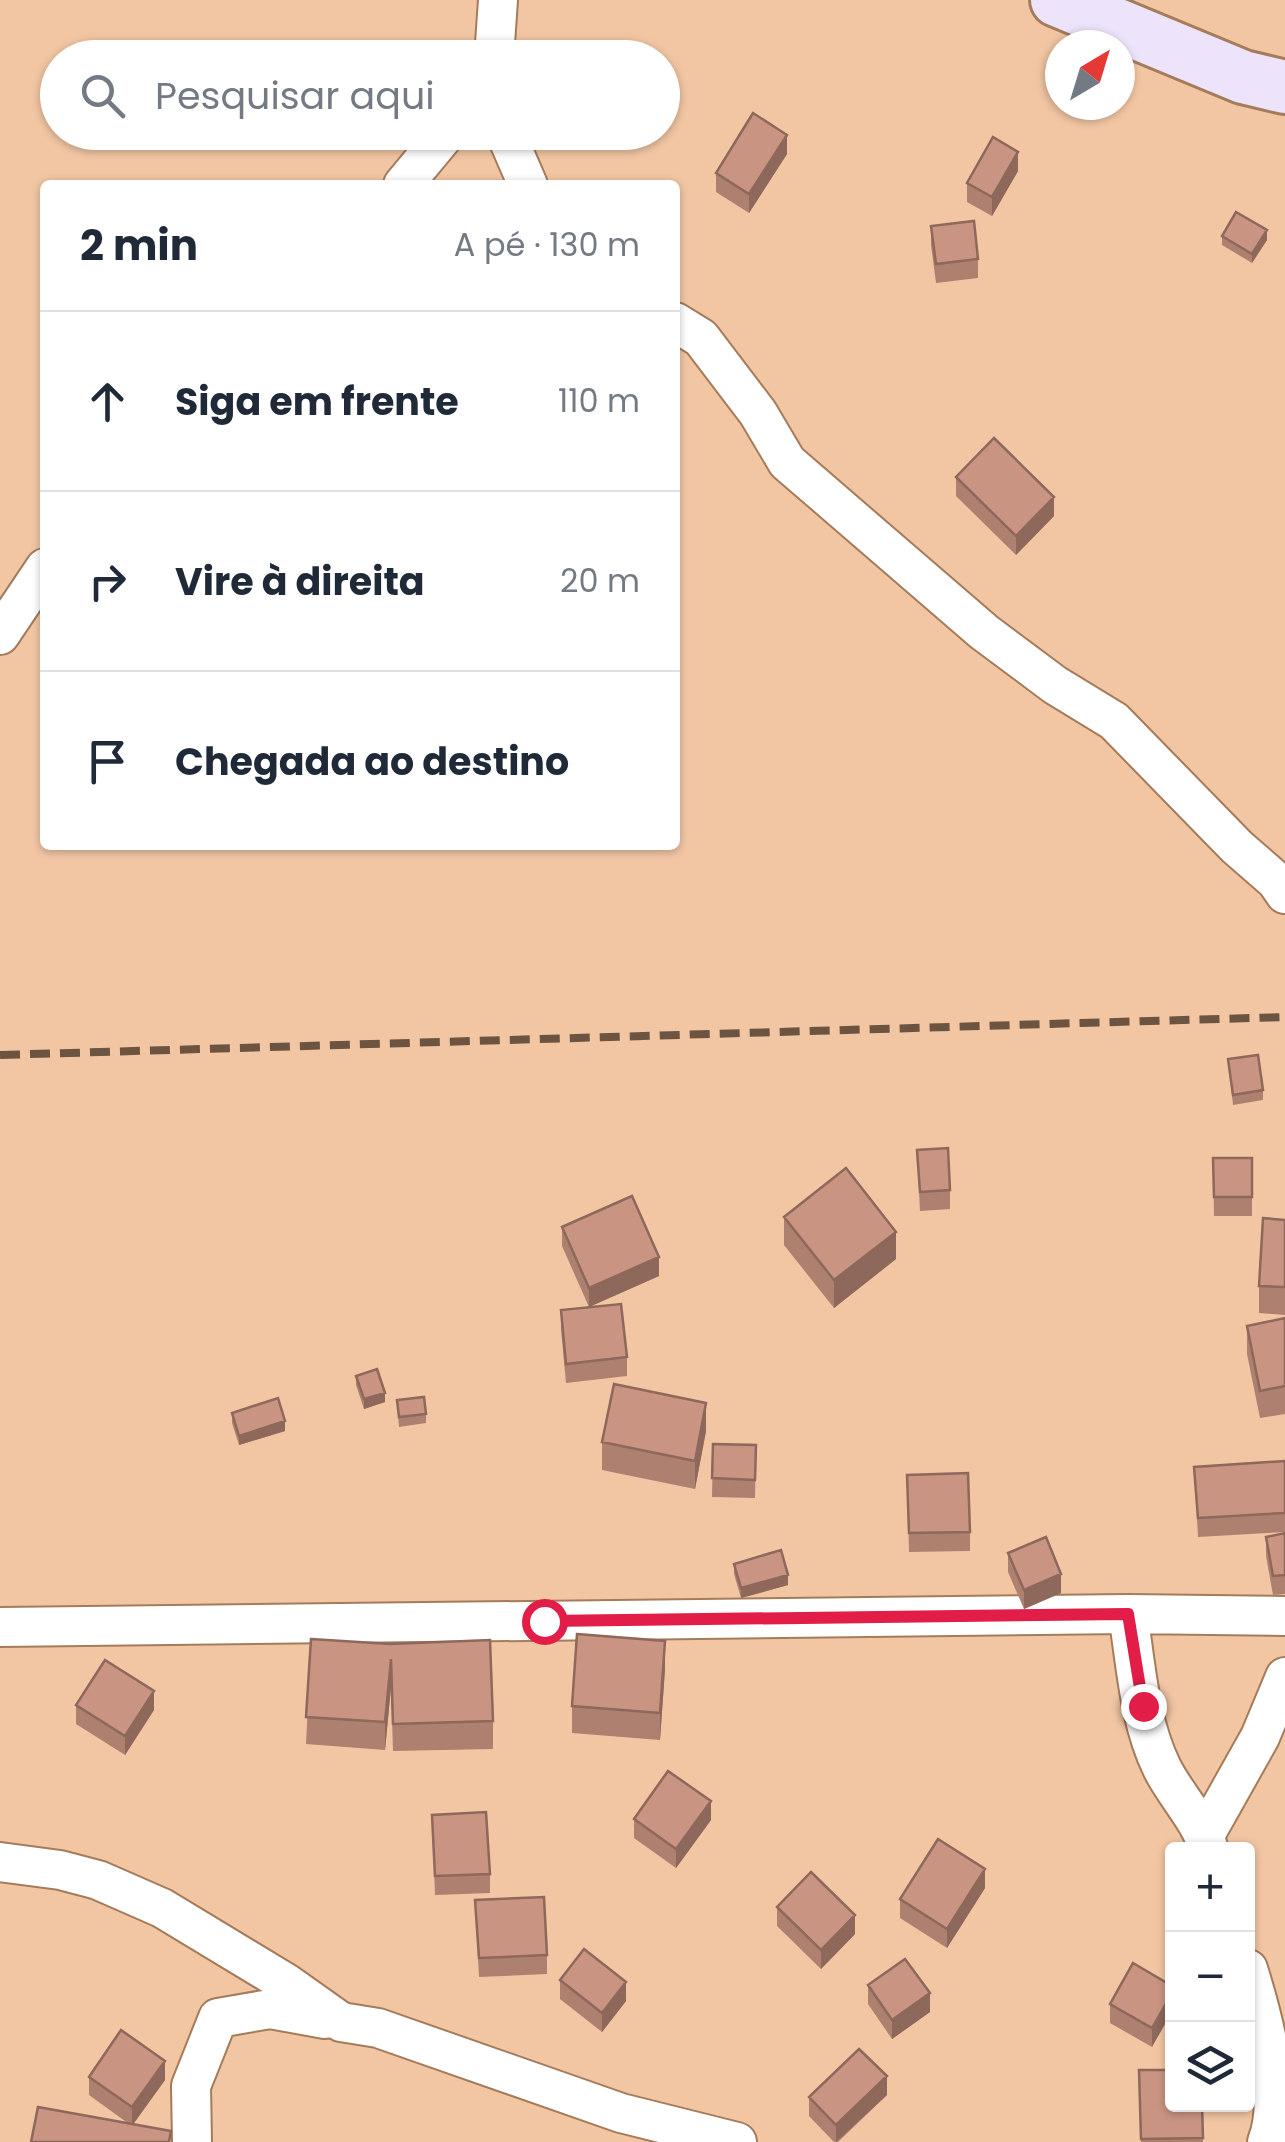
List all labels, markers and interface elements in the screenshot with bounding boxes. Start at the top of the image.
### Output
north arrow [1045,30,1135,120]
search box [40,40,680,150]
icon: search [75,68,130,123]
text: Pesquisar aqui [155,69,435,122]
text: 2 min [80,216,198,275]
text: A pé · 130 m [454,222,640,267]
icon: ahead [80,374,135,429]
text: Siga em frente [175,375,459,428]
text: 110 m [558,378,640,423]
icon: right [80,554,135,609]
text: Vire à direita [175,555,425,608]
text: 20 m [560,558,640,603]
icon: arrive [80,734,135,789]
text: Chegada ao destino [175,735,569,788]
route start [522,1599,568,1645]
route end [1121,1684,1167,1730]
map controls [1165,1842,1255,2112]
button: + [1165,1842,1255,1932]
button: − [1165,1932,1255,2022]
button: layers [1165,2022,1255,2112]

